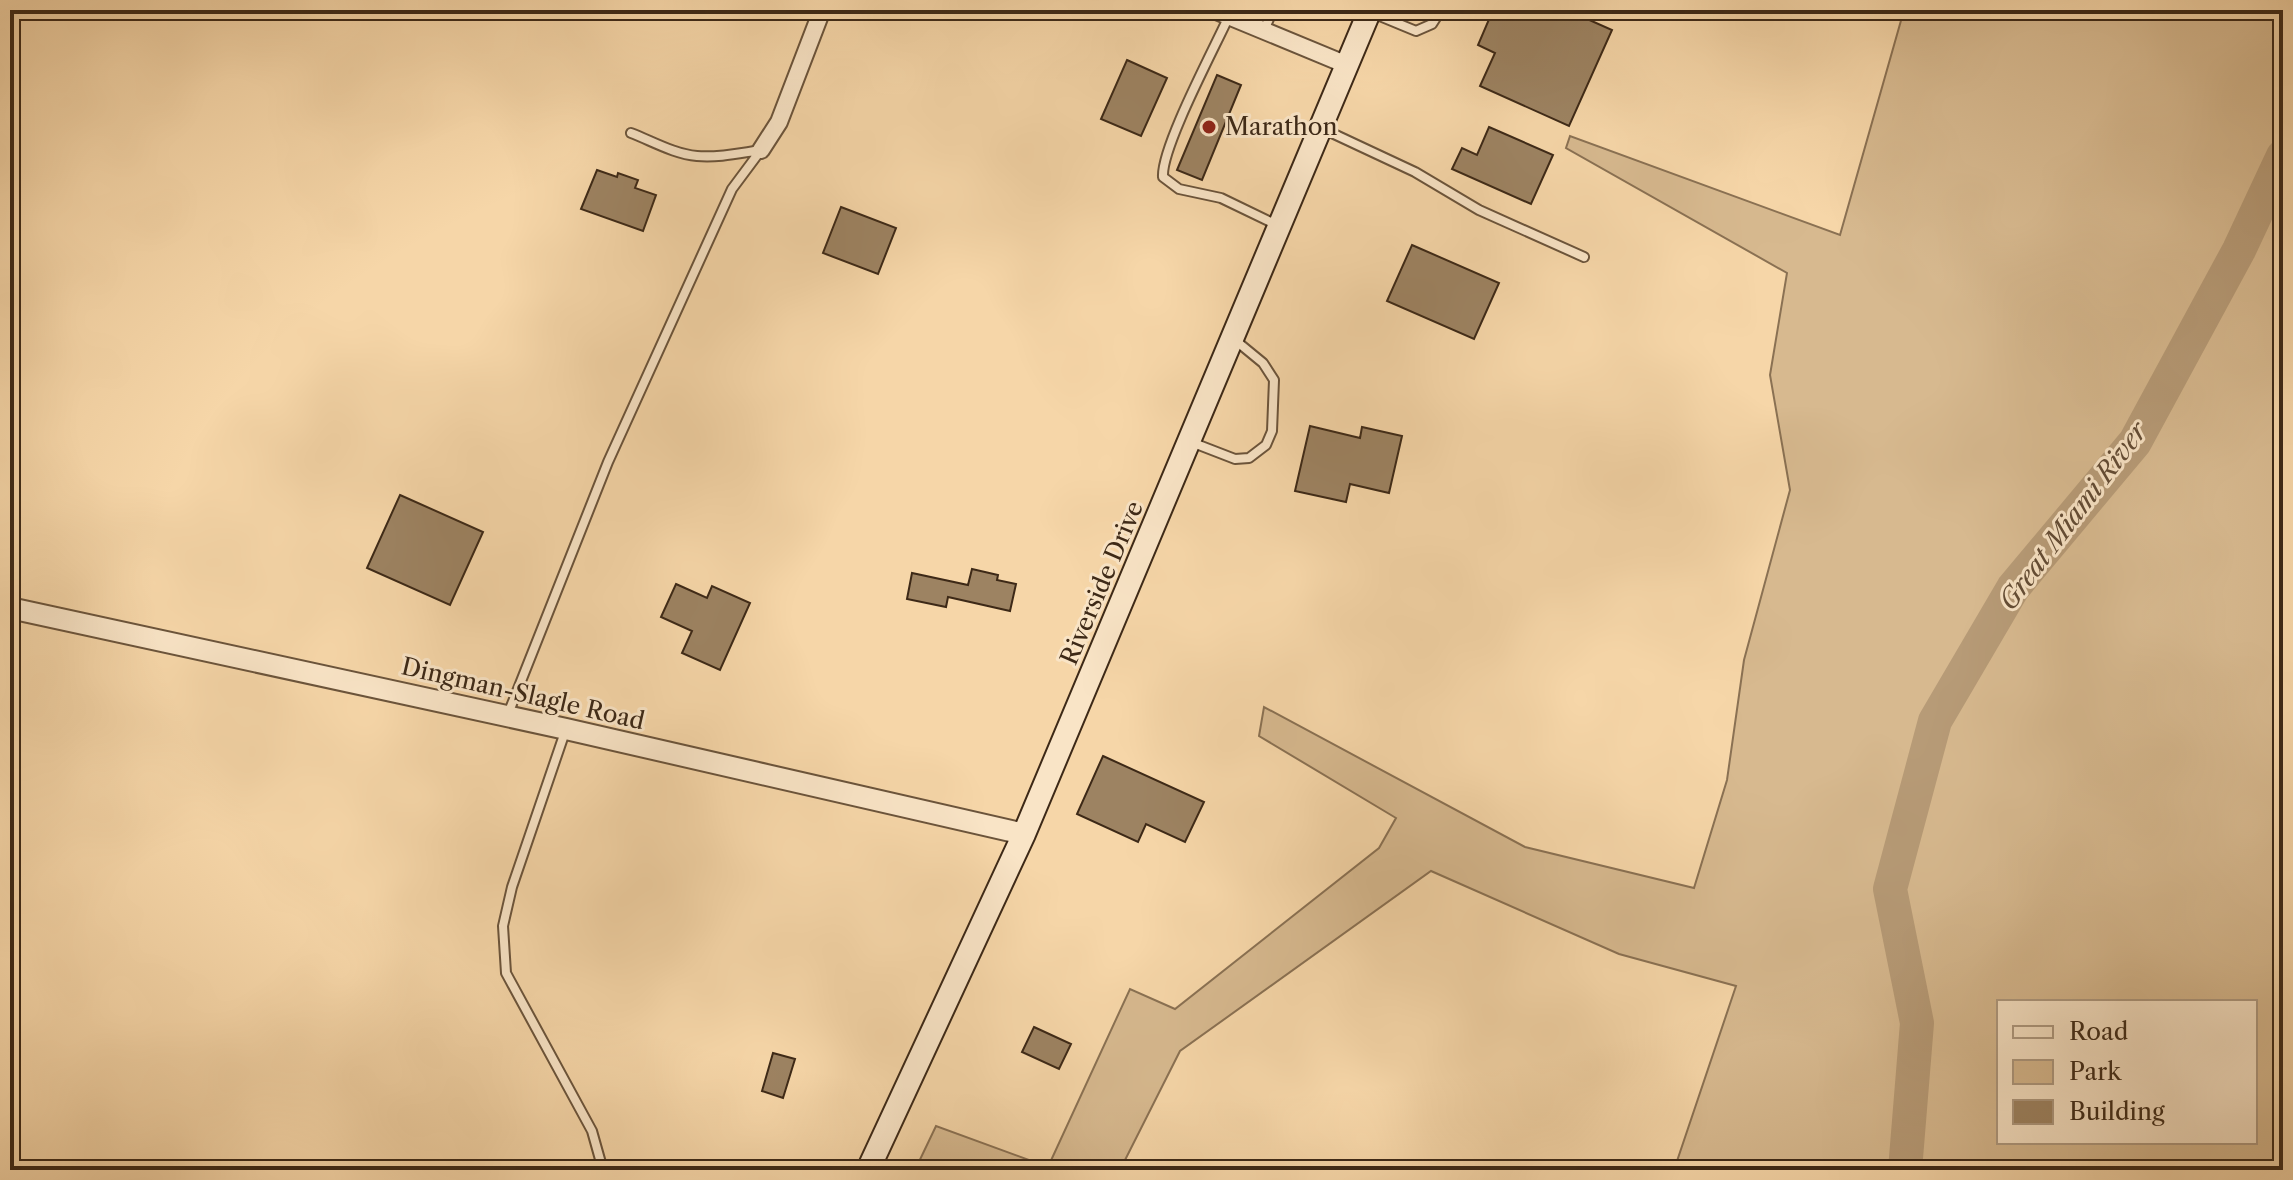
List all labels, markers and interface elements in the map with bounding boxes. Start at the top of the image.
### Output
place label: Marathon [1225,112,1338,141]
marker: Marathon [1200,118,1218,136]
water label: Great Miami River [1992,414,2155,616]
street label: Riverside Drive [1054,497,1149,669]
street label: Dingman-Slagle Road [399,651,648,736]
legend [1997,1000,2257,1144]
text: Road [2069,1017,2129,1046]
text: Park [2069,1057,2122,1086]
text: Building [2069,1097,2165,1126]

